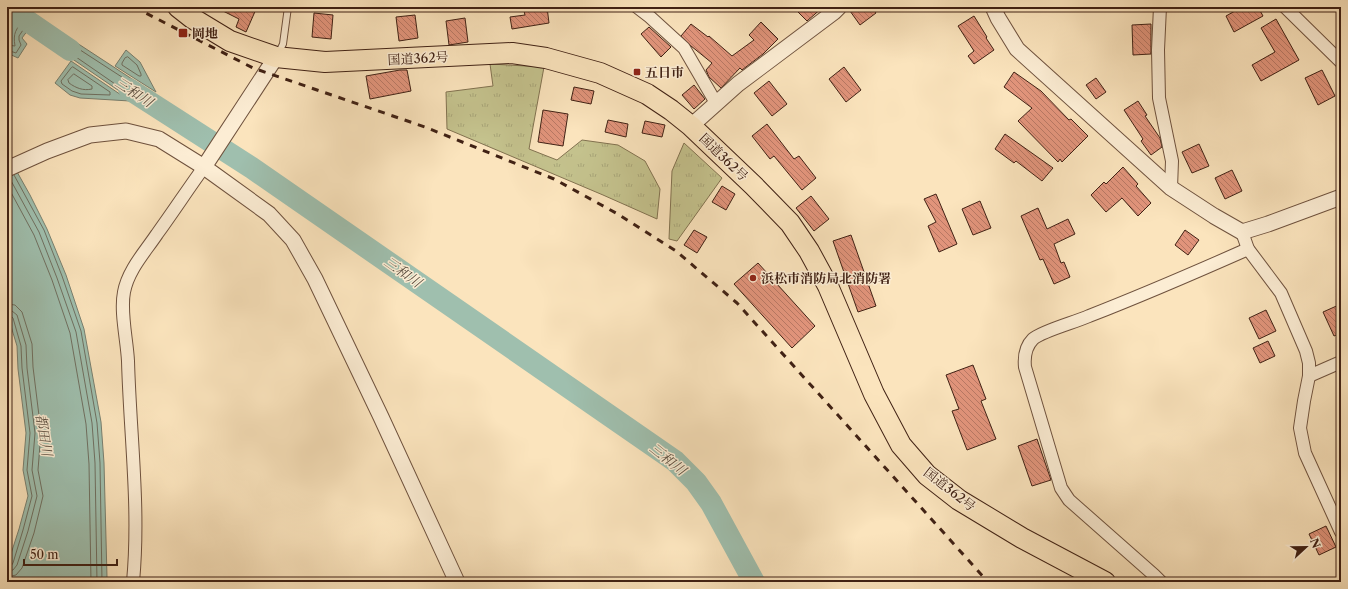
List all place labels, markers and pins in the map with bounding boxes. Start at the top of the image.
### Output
place label: 岡地 [192,25,218,41]
marker: 岡地 [177,27,189,39]
place label: 五日市 [645,64,684,80]
marker: 五日市 [632,67,642,77]
place label: 浜松市消防局北消防署 [761,270,891,286]
marker: 浜松市消防局北消防署 [748,273,758,283]

